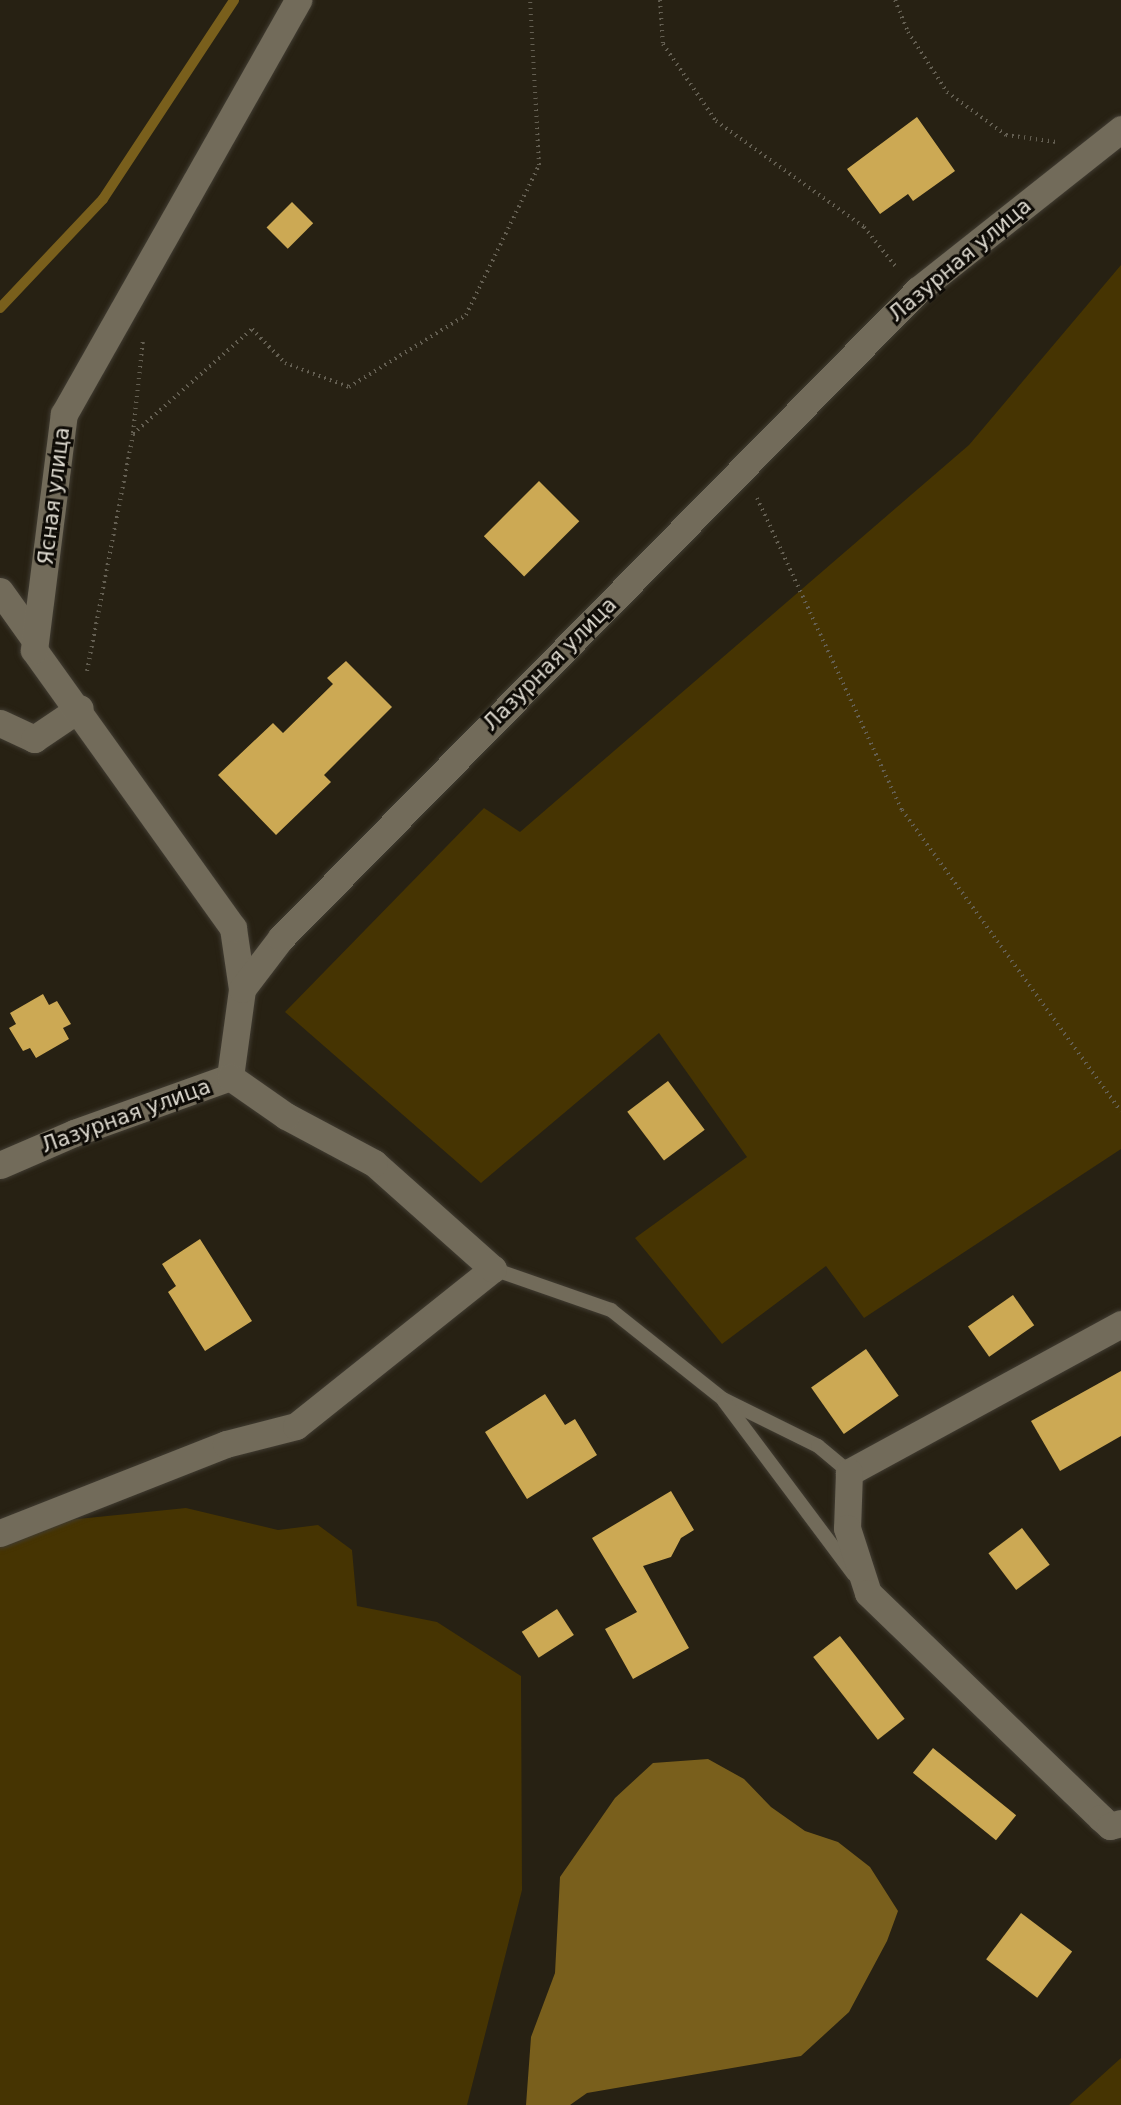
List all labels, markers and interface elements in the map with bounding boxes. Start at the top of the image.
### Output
street label: Лазурная улица [884,193,1036,327]
street label: Ясная улица [33,426,75,566]
street label: Лазурная улица [478,592,622,736]
street label: Лазурная улица [38,1074,214,1158]

